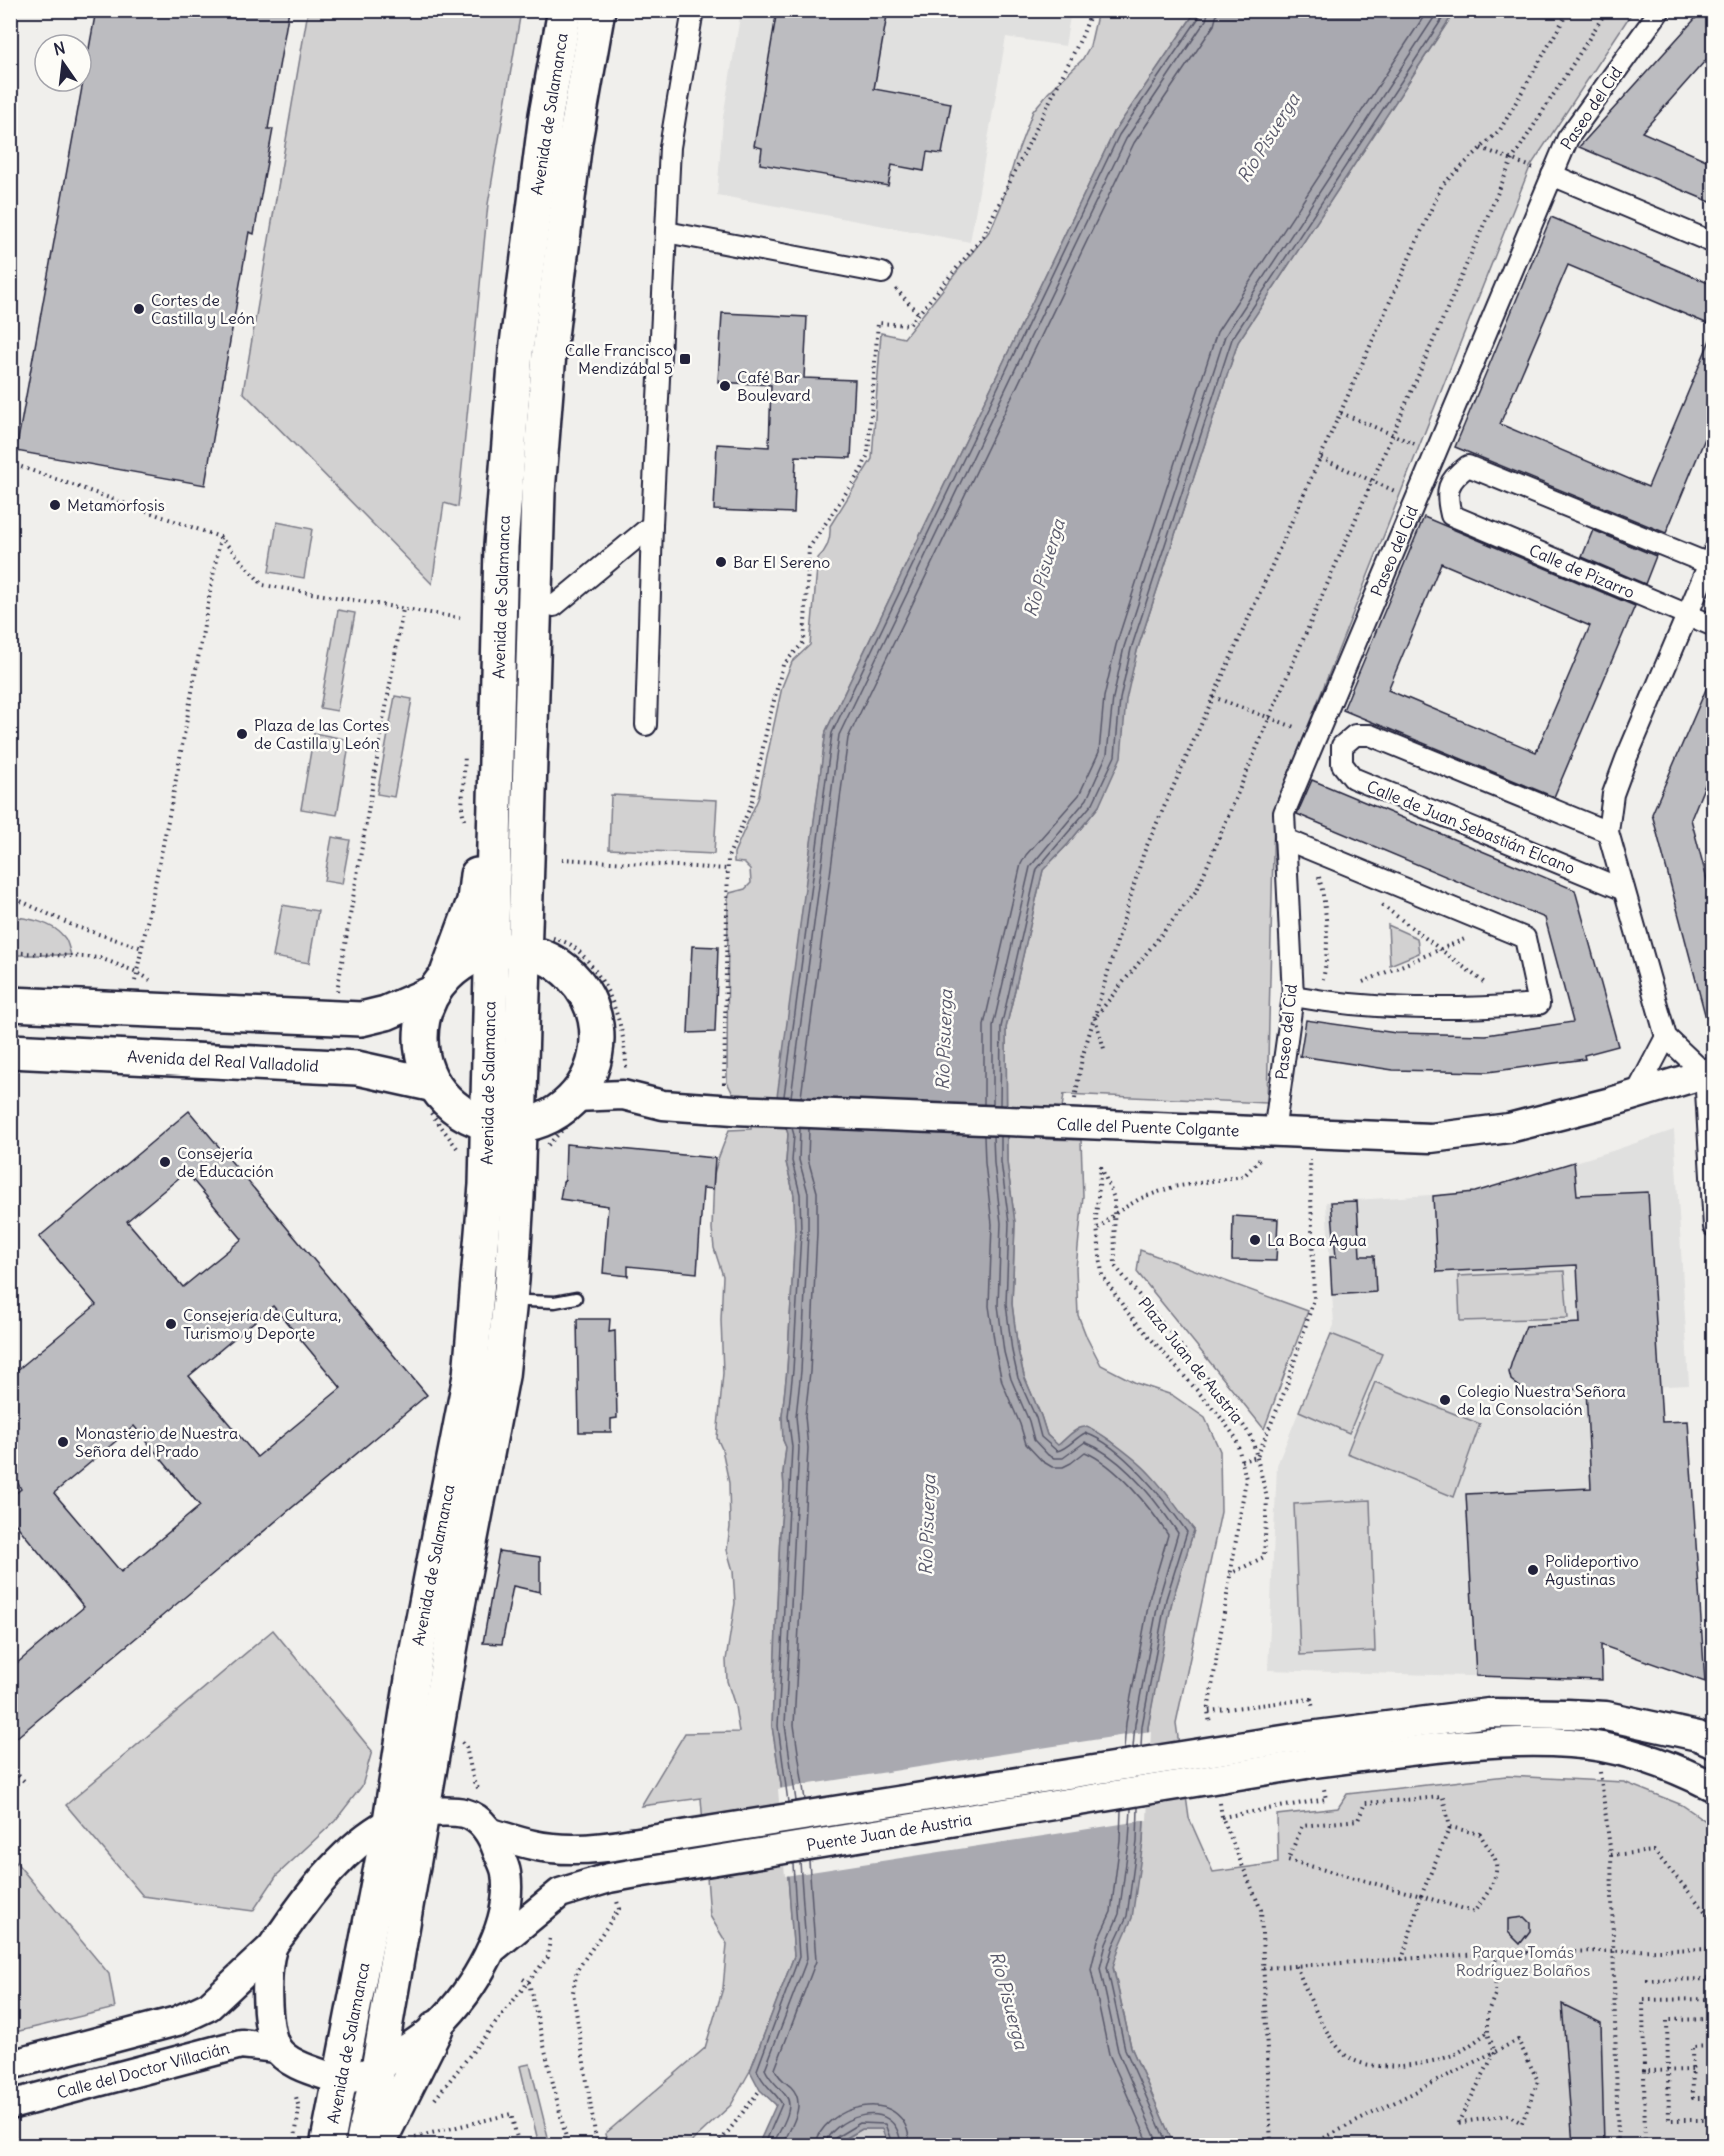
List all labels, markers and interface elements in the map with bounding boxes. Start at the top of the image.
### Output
street label: Avenida de Salamanca [526,32,572,196]
north arrow [33,33,93,93]
text: N [52,37,67,59]
street label: Paseo del Cid [1556,63,1626,153]
water label: Río Pisuerga [1232,88,1305,187]
place label: Cortes de Castilla y León [151,290,255,328]
marker: Cortes de Castilla y León [132,302,146,316]
place label: Calle Francisco Mendizábal 5 [565,340,673,378]
marker: Calle Francisco Mendizábal 5 [678,352,692,366]
place label: Café Bar Boulevard [737,367,811,405]
marker: Café Bar Boulevard [718,379,732,393]
place label: Metamorfosis [67,495,165,515]
marker: Metamorfosis [48,498,62,512]
street label: Paseo del Cid [1366,503,1422,599]
street label: Avenida de Salamanca [488,515,514,679]
water label: Río Pisuerga [1018,515,1070,619]
street label: Calle de Pizarro [1526,540,1638,602]
place label: Bar El Sereno [733,552,830,572]
marker: Bar El Sereno [714,555,728,569]
place label: Plaza de las Cortes de Castilla y León [254,715,389,753]
marker: Plaza de las Cortes de Castilla y León [235,727,249,741]
street label: Calle de Juan Sebastián Elcano [1364,776,1578,878]
street label: Paseo del Cid [1271,983,1301,1081]
water label: Río Pisuerga [931,988,957,1091]
street label: Avenida de Salamanca [477,1001,499,1165]
street label: Avenida del Real Valladolid [127,1046,319,1076]
street label: Calle del Puente Colgante [1056,1114,1240,1140]
place label: Consejería de Educación [177,1143,274,1181]
marker: Consejería de Educación [158,1155,172,1169]
place label: La Boca Agua [1267,1230,1367,1250]
marker: La Boca Agua [1248,1233,1262,1247]
street label: Plaza Juan de Austria [1134,1293,1248,1427]
place label: Consejería de Cultura, Turismo y Deporte [183,1305,341,1343]
marker: Consejería de Cultura, Turismo y Deporte [164,1317,178,1331]
place label: Colegio Nuestra Señora de la Consolación [1457,1381,1626,1419]
marker: Colegio Nuestra Señora de la Consolación [1438,1393,1452,1407]
place label: Monasterio de Nuestra Señora del Prado [75,1423,238,1461]
marker: Monasterio de Nuestra Señora del Prado [56,1435,70,1449]
water label: Río Pisuerga [914,1473,940,1576]
street label: Avenida de Salamanca [408,1483,458,1647]
place label: Polideportivo Agustinas [1545,1551,1639,1589]
marker: Polideportivo Agustinas [1526,1563,1540,1577]
street label: Puente Juan de Austria [805,1809,973,1855]
park label: Parque Tomás Rodríguez Bolaños [1456,1942,1590,1980]
water label: Río Pisuerga [985,1948,1034,2053]
street label: Avenida de Salamanca [323,1961,373,2125]
street label: Calle del Doctor Villacián [55,2037,231,2103]

